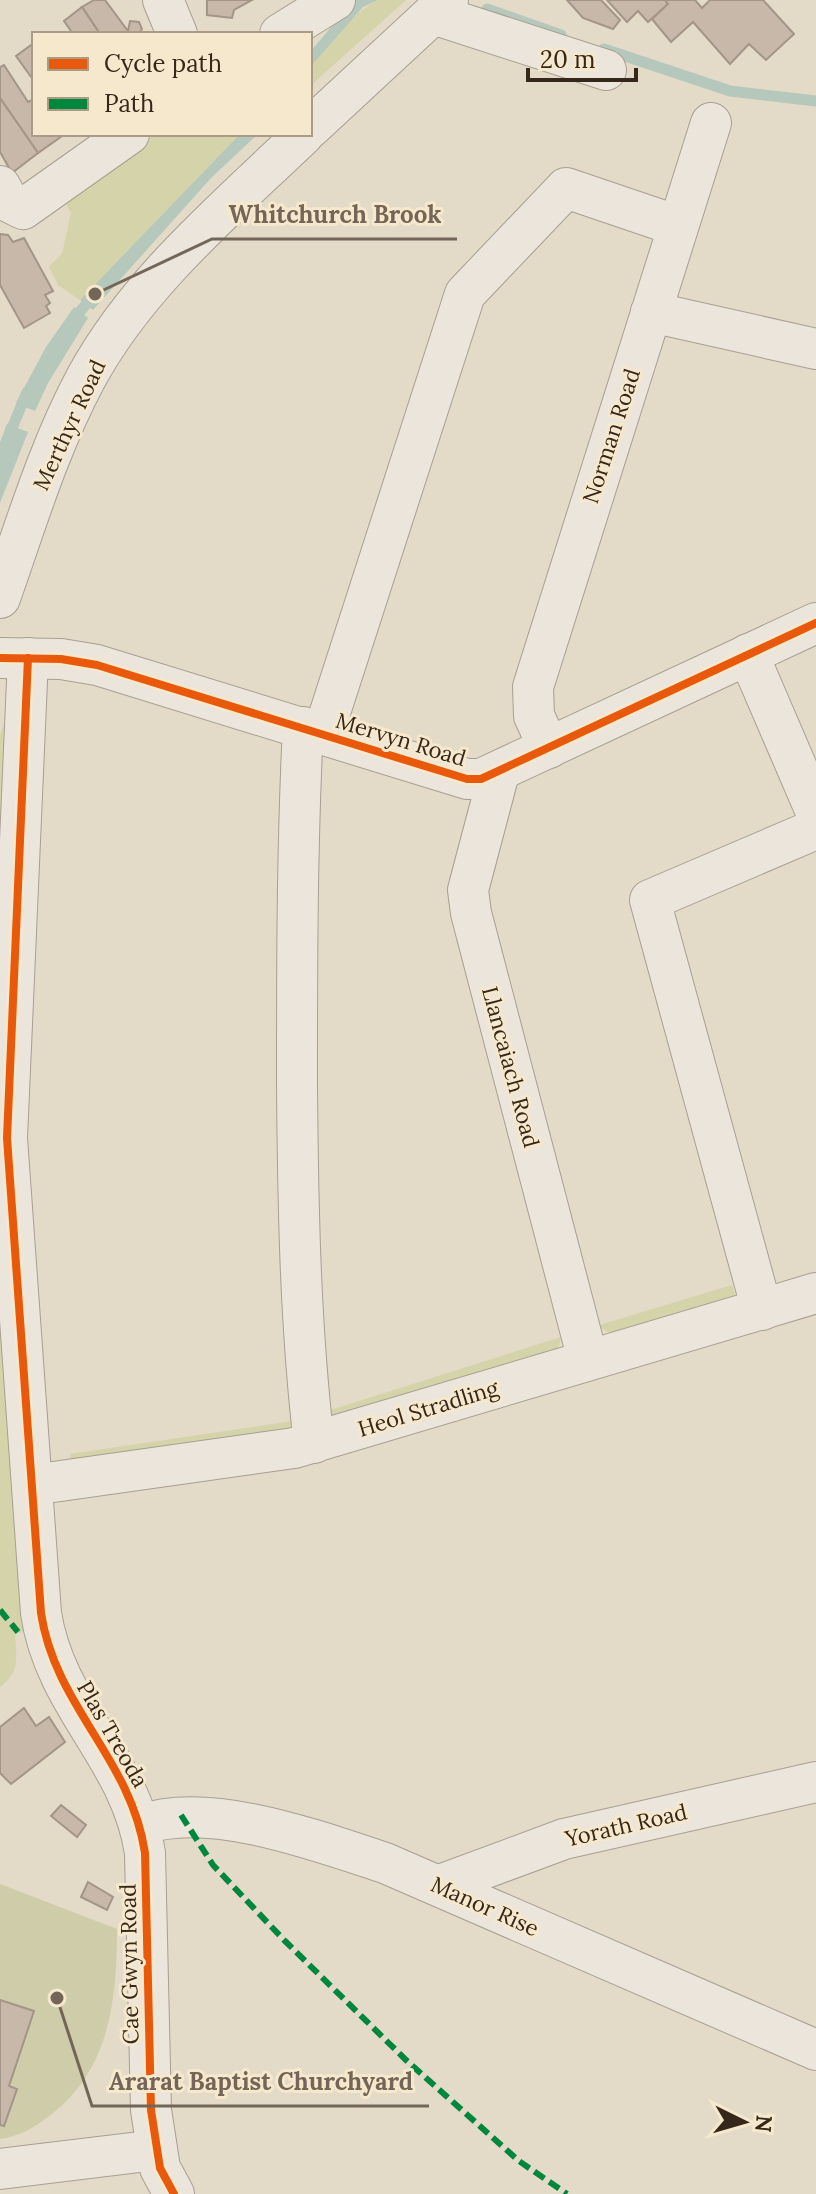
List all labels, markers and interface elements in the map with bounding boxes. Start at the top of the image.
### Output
legend [32,32,312,136]
scale bar [528,32,636,82]
text: 20 m [540,44,596,75]
text: Cycle path [104,48,222,79]
text: Path [104,88,154,119]
callout: Whitchurch Brook [212,191,457,239]
text: Whitchurch Brook [229,199,441,230]
street label: Merthyr Road [26,355,112,495]
street label: Norman Road [576,365,646,507]
street label: Mervyn Road [333,706,469,772]
street label: Llancaiach Road [476,983,546,1151]
street label: Heol Stradling [354,1373,503,1443]
street label: Plas Treoda [71,1676,155,1792]
street label: Yorath Road [561,1797,690,1853]
street label: Manor Rise [427,1870,543,1942]
street label: Cae Gwyn Road [114,1883,144,2045]
callout: Ararat Baptist Churchyard [92,2058,429,2106]
text: Ararat Baptist Churchyard [109,2066,413,2097]
north arrow [704,2082,784,2162]
text: N [749,2114,779,2133]

